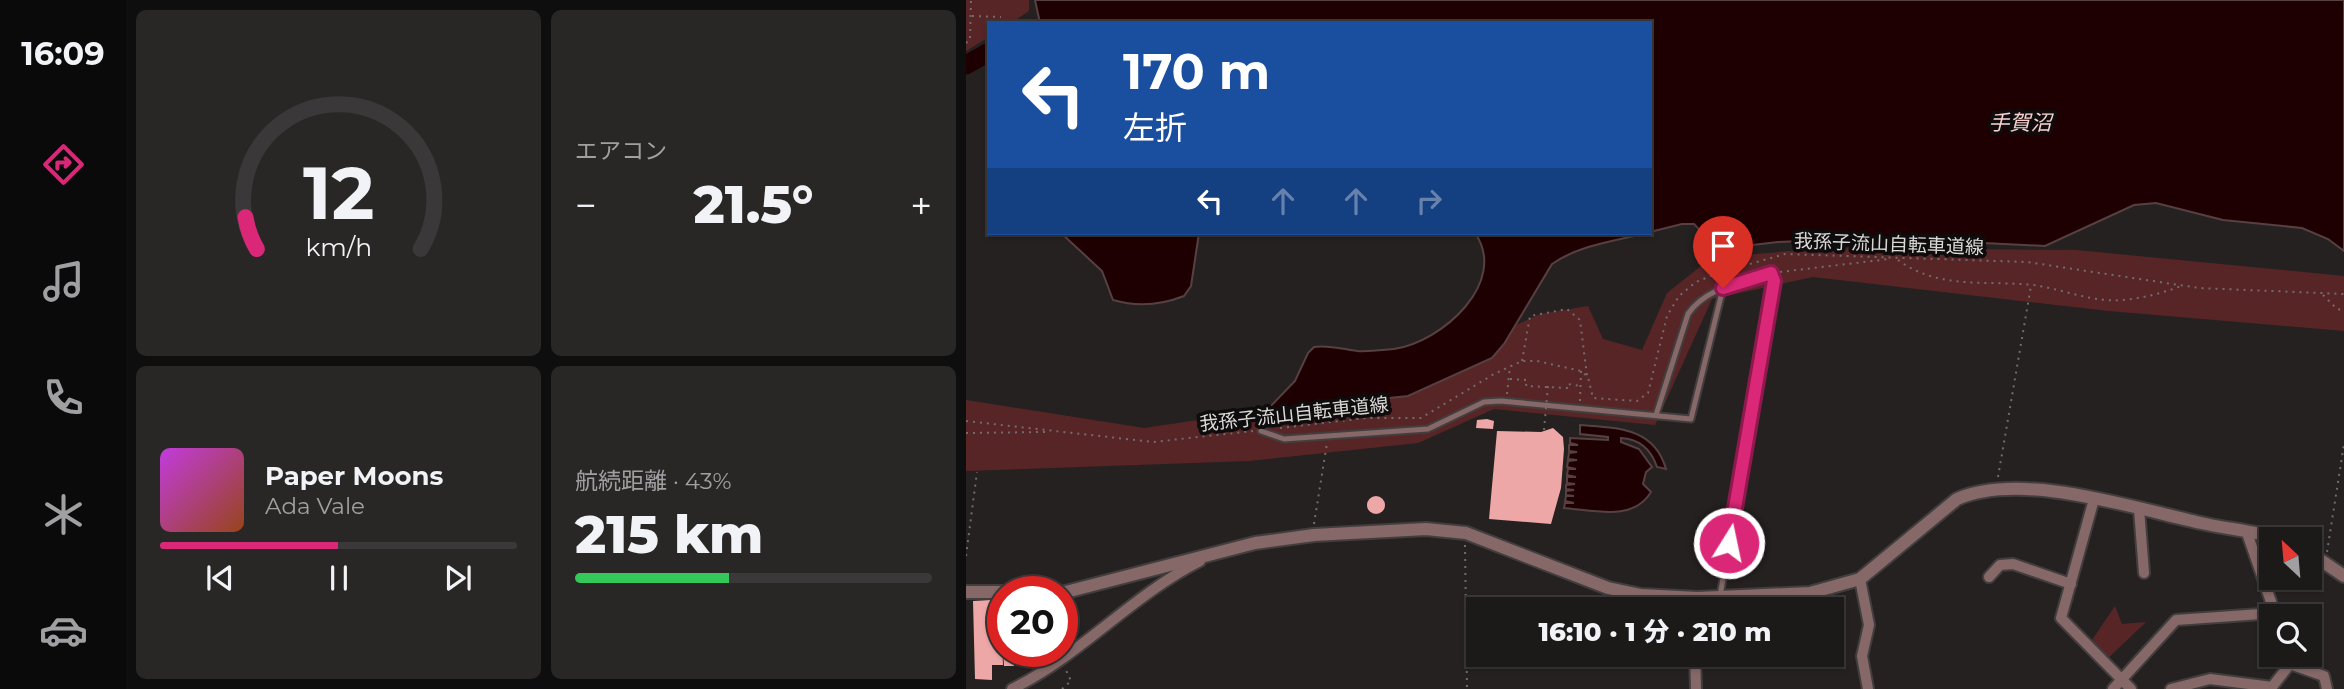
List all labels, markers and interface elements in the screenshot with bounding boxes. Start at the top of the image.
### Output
text: 16:09 [21,34,105,73]
text: 170 m [1123,42,1270,101]
icon: left [1008,49,1099,140]
text: 左折 [1123,108,1187,147]
water label: 手賀沼 [1989,110,2054,135]
text: エアコン [575,137,667,165]
icon: directions [39,140,88,189]
text: 12 [303,149,374,237]
text: 21.5° [694,173,814,236]
text: − [575,182,597,229]
text: + [910,182,932,229]
icon: left [1191,182,1229,220]
icon: ahead [1264,182,1302,220]
icon: ahead [1337,182,1375,220]
icon: right [1410,182,1448,220]
pin [1693,216,1753,288]
icon: arrive [1704,227,1742,265]
street label: 我孫子流山自転車道線 [1794,229,1984,259]
text: km/h [305,232,372,262]
icon: music [39,257,88,306]
icon: phone [39,373,88,422]
street label: 我孫子流山自転車道線 [1198,393,1390,435]
text: Paper Moons [265,460,443,492]
text: 航続距離 · 43% [575,467,732,495]
icon: climate [39,490,88,539]
text: Ada Vale [265,492,365,520]
text: 215 km [575,503,763,566]
position arrow [1692,506,1766,580]
north arrow [2259,527,2322,590]
map controls [2259,527,2322,667]
icon: previous [201,559,239,597]
icon: pause [320,559,358,597]
icon: next [439,559,477,597]
speed limit sign: 20 [987,576,1078,667]
button: search [2259,604,2322,667]
icon: car [39,606,88,655]
text: 16:10 · 1 分 · 210 m [1539,616,1771,648]

